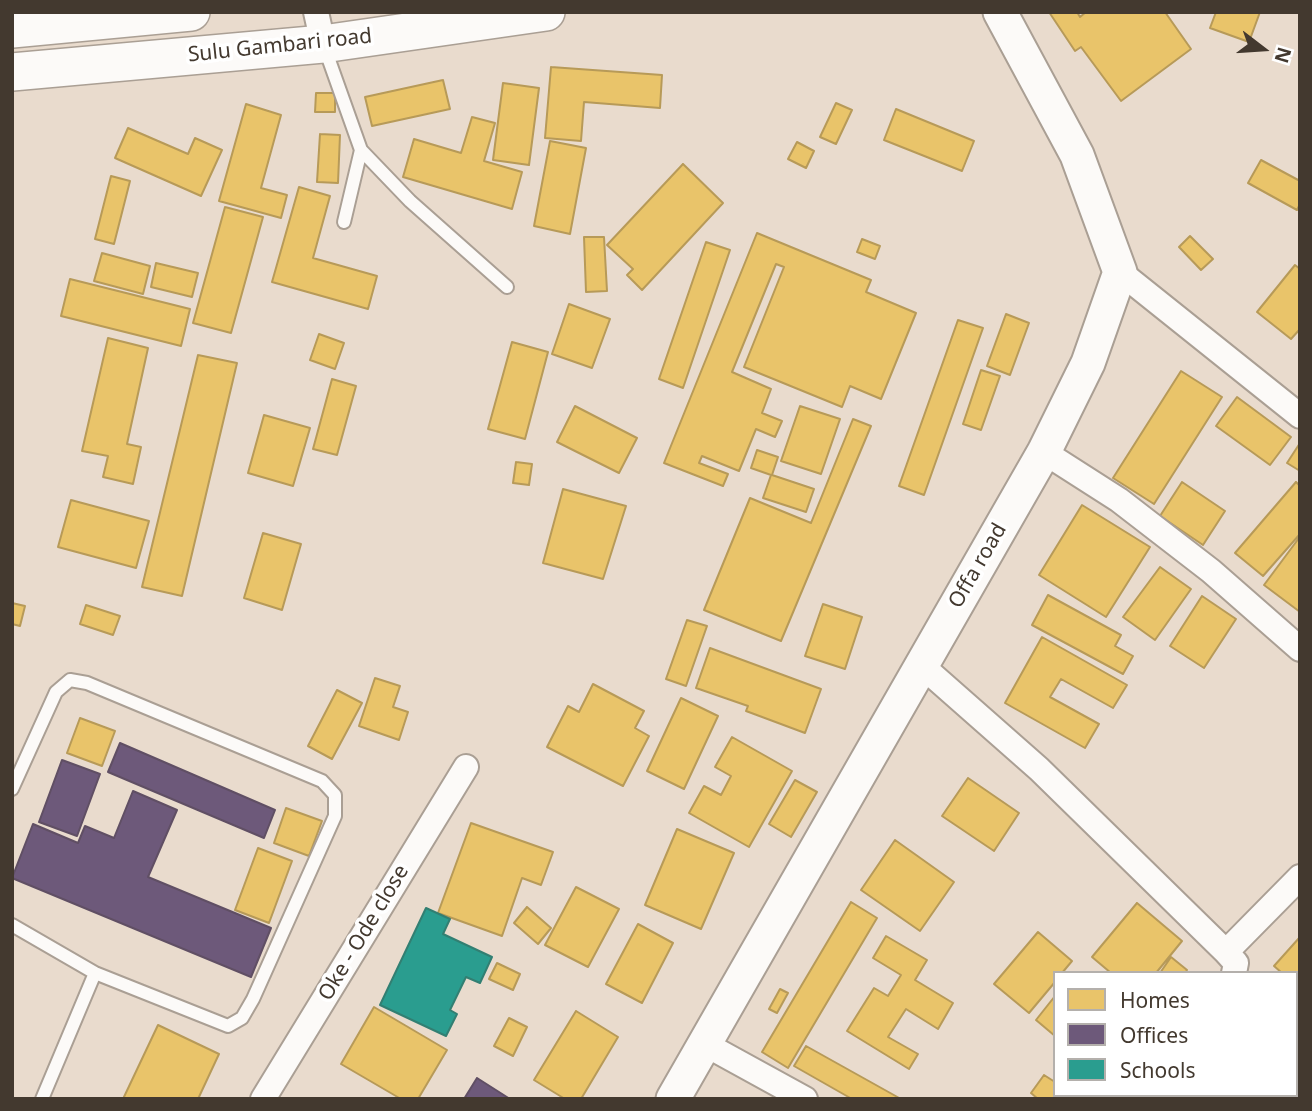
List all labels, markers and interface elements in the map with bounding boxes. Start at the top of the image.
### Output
north arrow [1228,14,1298,84]
street label: Sulu Gambari road [187,24,373,68]
text: N [1268,44,1298,66]
street label: Offa road [944,519,1012,613]
street label: Oke - Ode close [314,861,414,1005]
legend [1053,971,1298,1097]
text: Homes [1120,986,1190,1014]
text: Offices [1120,1021,1188,1049]
text: Schools [1120,1056,1195,1084]

